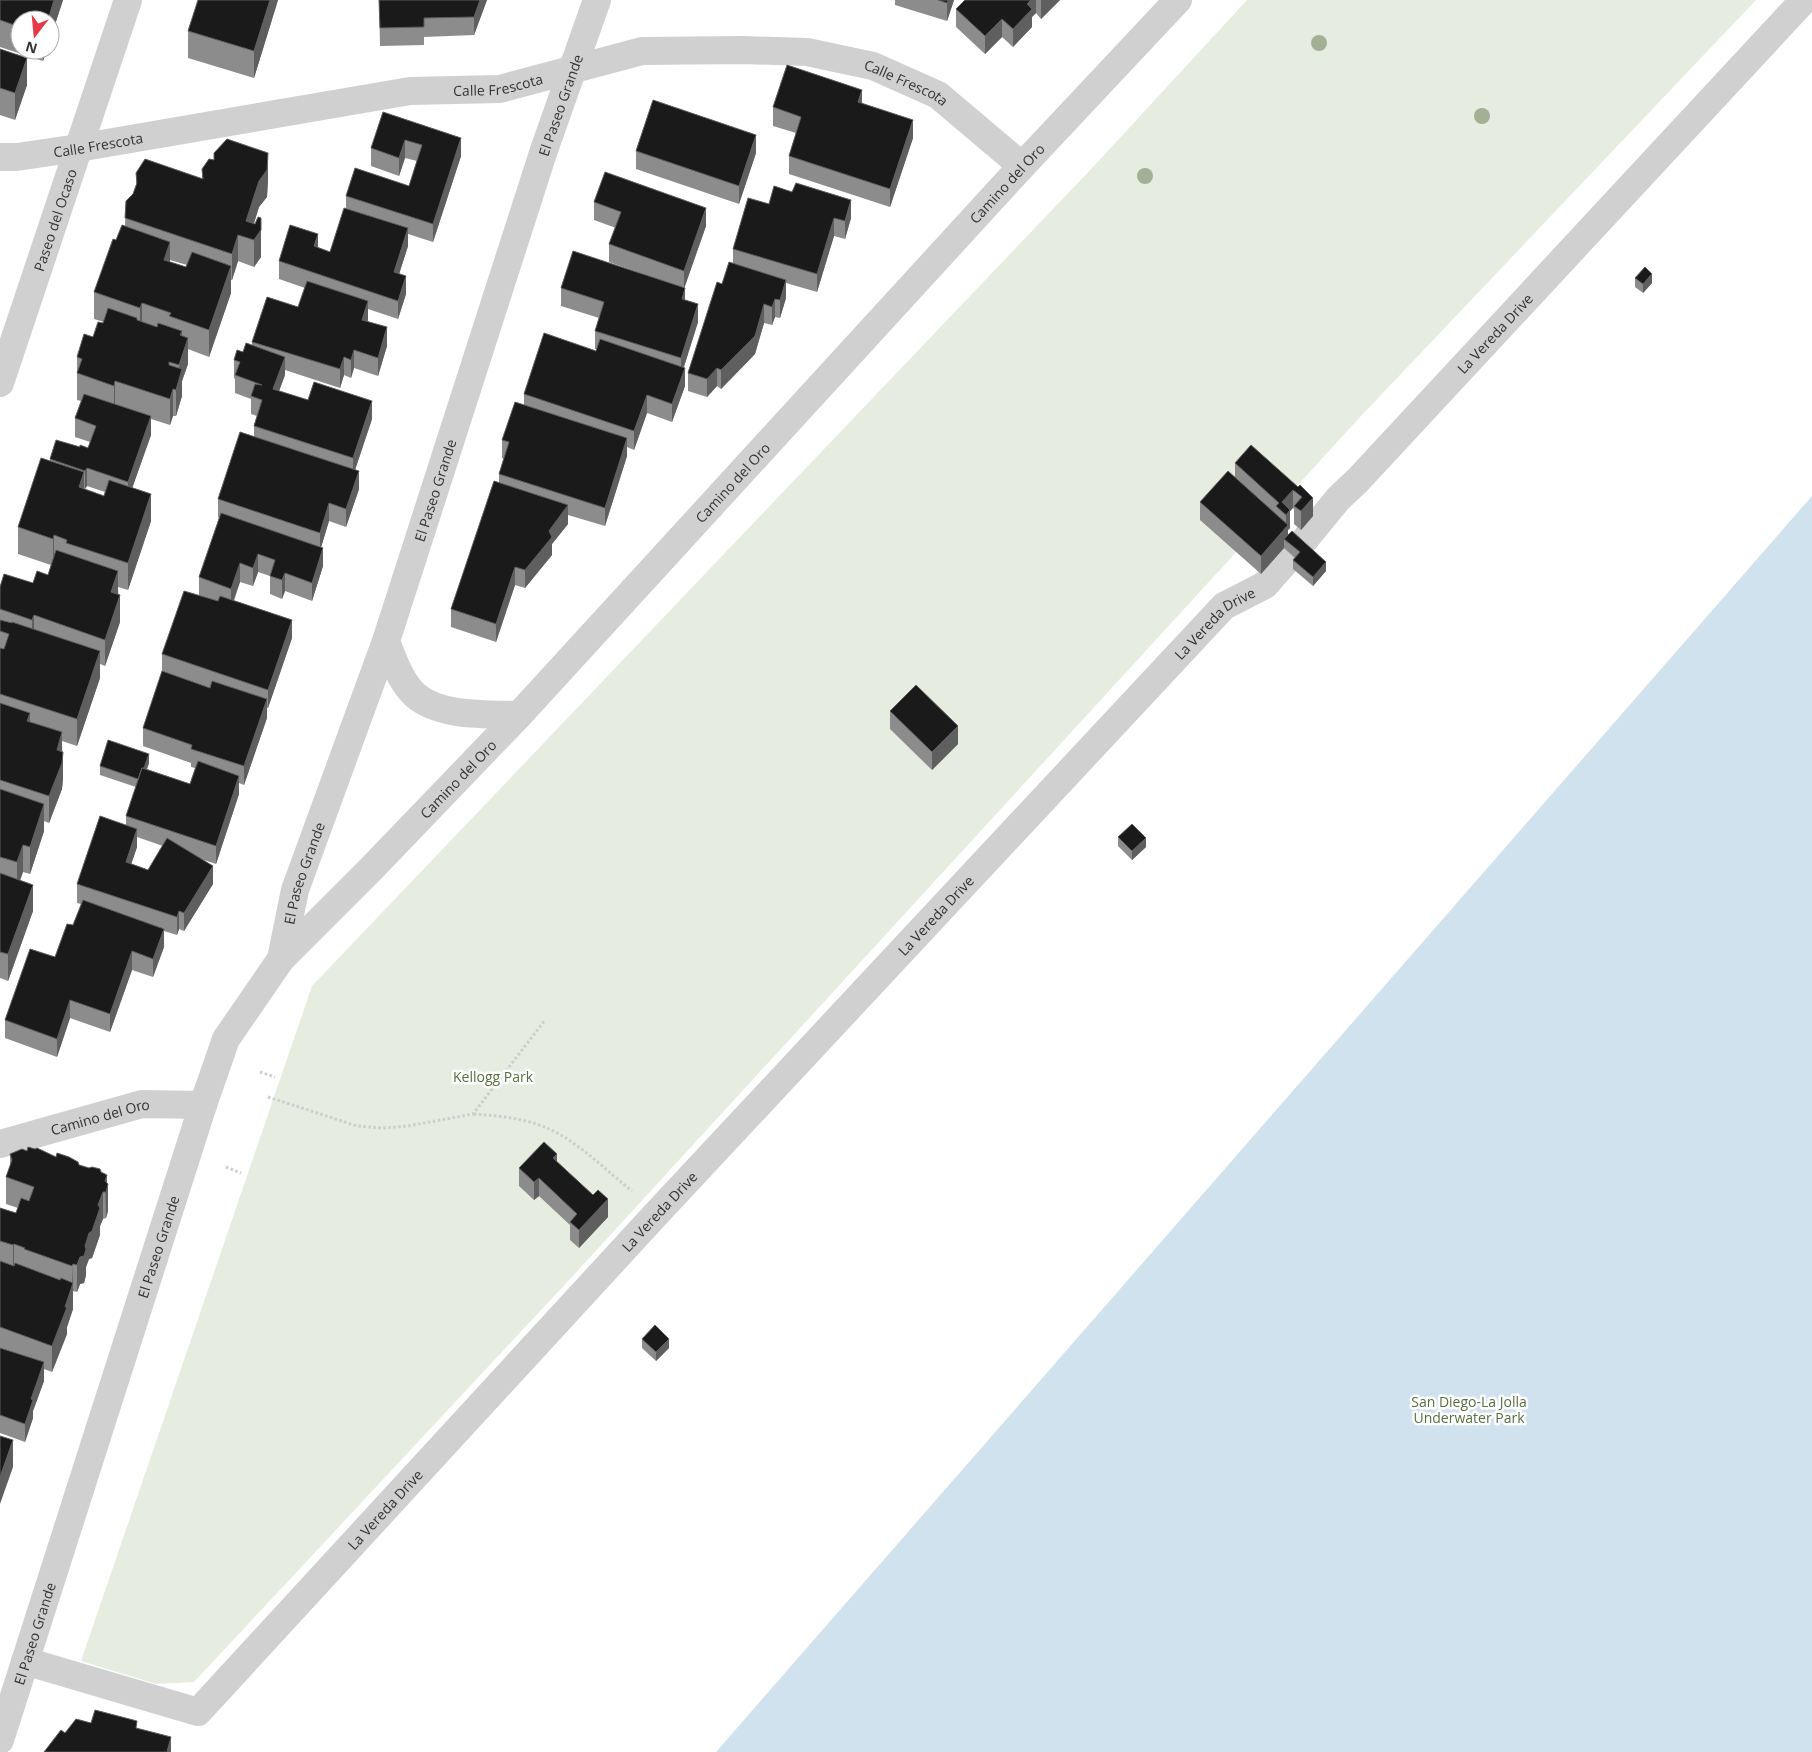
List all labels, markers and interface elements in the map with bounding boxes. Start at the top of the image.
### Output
north arrow [10,10,60,60]
text: N [23,37,39,59]
street label: El Paseo Grande [533,52,587,158]
street label: Calle Frescota [863,55,953,109]
street label: Calle Frescota [453,69,545,100]
street label: Calle Frescota [52,128,144,161]
street label: Camino del Oro [965,139,1048,227]
street label: Paseo del Ocaso [29,166,80,274]
street label: La Vereda Drive [1453,289,1537,377]
street label: El Paseo Grande [409,436,460,544]
street label: Camino del Oro [691,438,774,526]
street label: La Vereda Drive [1170,582,1258,663]
street label: Camino del Oro [415,735,500,822]
street label: El Paseo Grande [279,819,329,926]
street label: La Vereda Drive [893,871,977,959]
park label: Kellogg Park [453,1067,534,1086]
street label: Camino del Oro [48,1094,150,1139]
street label: La Vereda Drive [617,1167,701,1255]
street label: El Paseo Grande [132,1193,183,1300]
park label: San Diego-La Jolla Underwater Park [1411,1392,1527,1427]
street label: La Vereda Drive [343,1465,427,1553]
street label: El Paseo Grande [9,1580,59,1687]

